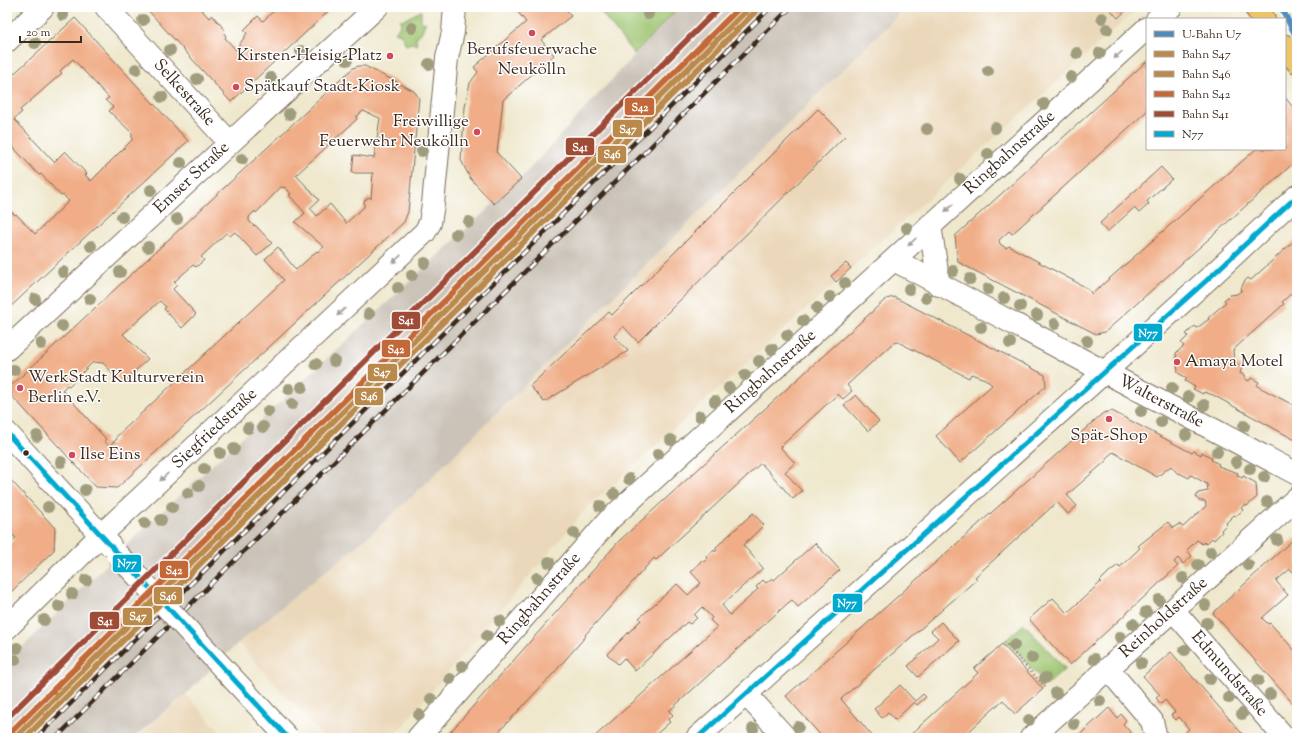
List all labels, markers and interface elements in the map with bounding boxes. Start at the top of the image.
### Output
scale bar [20,18,81,44]
legend [1146,18,1286,150]
text: 20 m [26,24,51,42]
text: U-Bahn U7 [1182,26,1241,44]
marker: Berufsfeuerwache Neukölln [527,28,537,38]
place label: Berufsfeuerwache Neukölln [467,38,597,82]
place label: Kirsten-Heisig-Platz [237,44,382,68]
text: Bahn S47 [1182,46,1231,64]
one-way arrow [1113,50,1123,59]
marker: Kirsten-Heisig-Platz [385,51,395,61]
street label: Selkestraße [147,54,221,132]
text: Bahn S46 [1182,66,1231,84]
place label: Spätkauf Stadt-Kiosk [244,75,400,99]
marker: Spätkauf Stadt-Kiosk [231,82,241,92]
text: Bahn S42 [1182,86,1231,104]
line badge: S42 [624,97,655,116]
text: S42 [632,100,649,116]
street label: Ringbahnstraße [959,105,1061,201]
text: Bahn S41 [1182,106,1229,124]
place label: Freiwillige Feuerwehr Neukölln [319,110,469,154]
line badge: S47 [612,119,643,138]
text: S47 [619,122,637,138]
text: N77 [1182,126,1204,144]
marker: Freiwillige Feuerwehr Neukölln [472,127,482,137]
street label: Emser Straße [149,136,235,220]
line badge: S41 [565,137,595,156]
text: S41 [572,140,588,156]
line badge: S46 [597,145,627,164]
text: S46 [603,147,621,163]
one-way arrow [944,203,954,212]
one-way arrow [907,238,917,247]
one-way arrow [393,254,402,263]
one-way arrow [336,307,346,317]
line badge: S41 [391,311,421,330]
text: S41 [398,313,414,329]
line badge: N77 [1133,323,1163,342]
street label: Ringbahnstraße [720,324,822,420]
text: N77 [1137,326,1158,342]
line badge: S42 [381,339,411,358]
text: S42 [388,342,405,358]
place label: Amaya Motel [1185,350,1284,374]
marker: Amaya Motel [1172,357,1182,367]
line badge: S47 [367,363,398,382]
text: S47 [373,365,391,381]
place label: WerkStadt Kulturverein Berlin e.V. [28,366,204,410]
street label: Walterstraße [1114,369,1208,435]
marker: WerkStadt Kulturverein Berlin e.V. [15,383,25,393]
street label: Siegfriedstraße [167,383,263,475]
line badge: S46 [354,387,384,406]
text: S46 [360,389,378,405]
marker: Spät-Shop [1104,414,1114,424]
place label: Spät-Shop [1070,424,1148,448]
place label: Ilse Eins [80,443,141,467]
unlabelled marker [21,448,31,458]
marker: Ilse Eins [67,450,77,460]
one-way arrow [159,472,168,481]
street label: Ringbahnstraße [493,547,587,651]
line badge: N77 [112,554,142,573]
text: N77 [116,556,137,572]
line badge: S42 [159,560,189,579]
text: S42 [166,563,183,579]
street label: Reinholdstraße [1115,572,1213,664]
line badge: S46 [153,586,183,605]
text: S46 [159,589,177,605]
line badge: N77 [832,593,863,613]
text: N77 [836,596,857,612]
line badge: S47 [122,607,153,626]
text: S47 [129,609,147,625]
line badge: S41 [89,611,120,630]
text: S41 [97,614,113,630]
street label: Edmundstraße [1185,626,1273,722]

